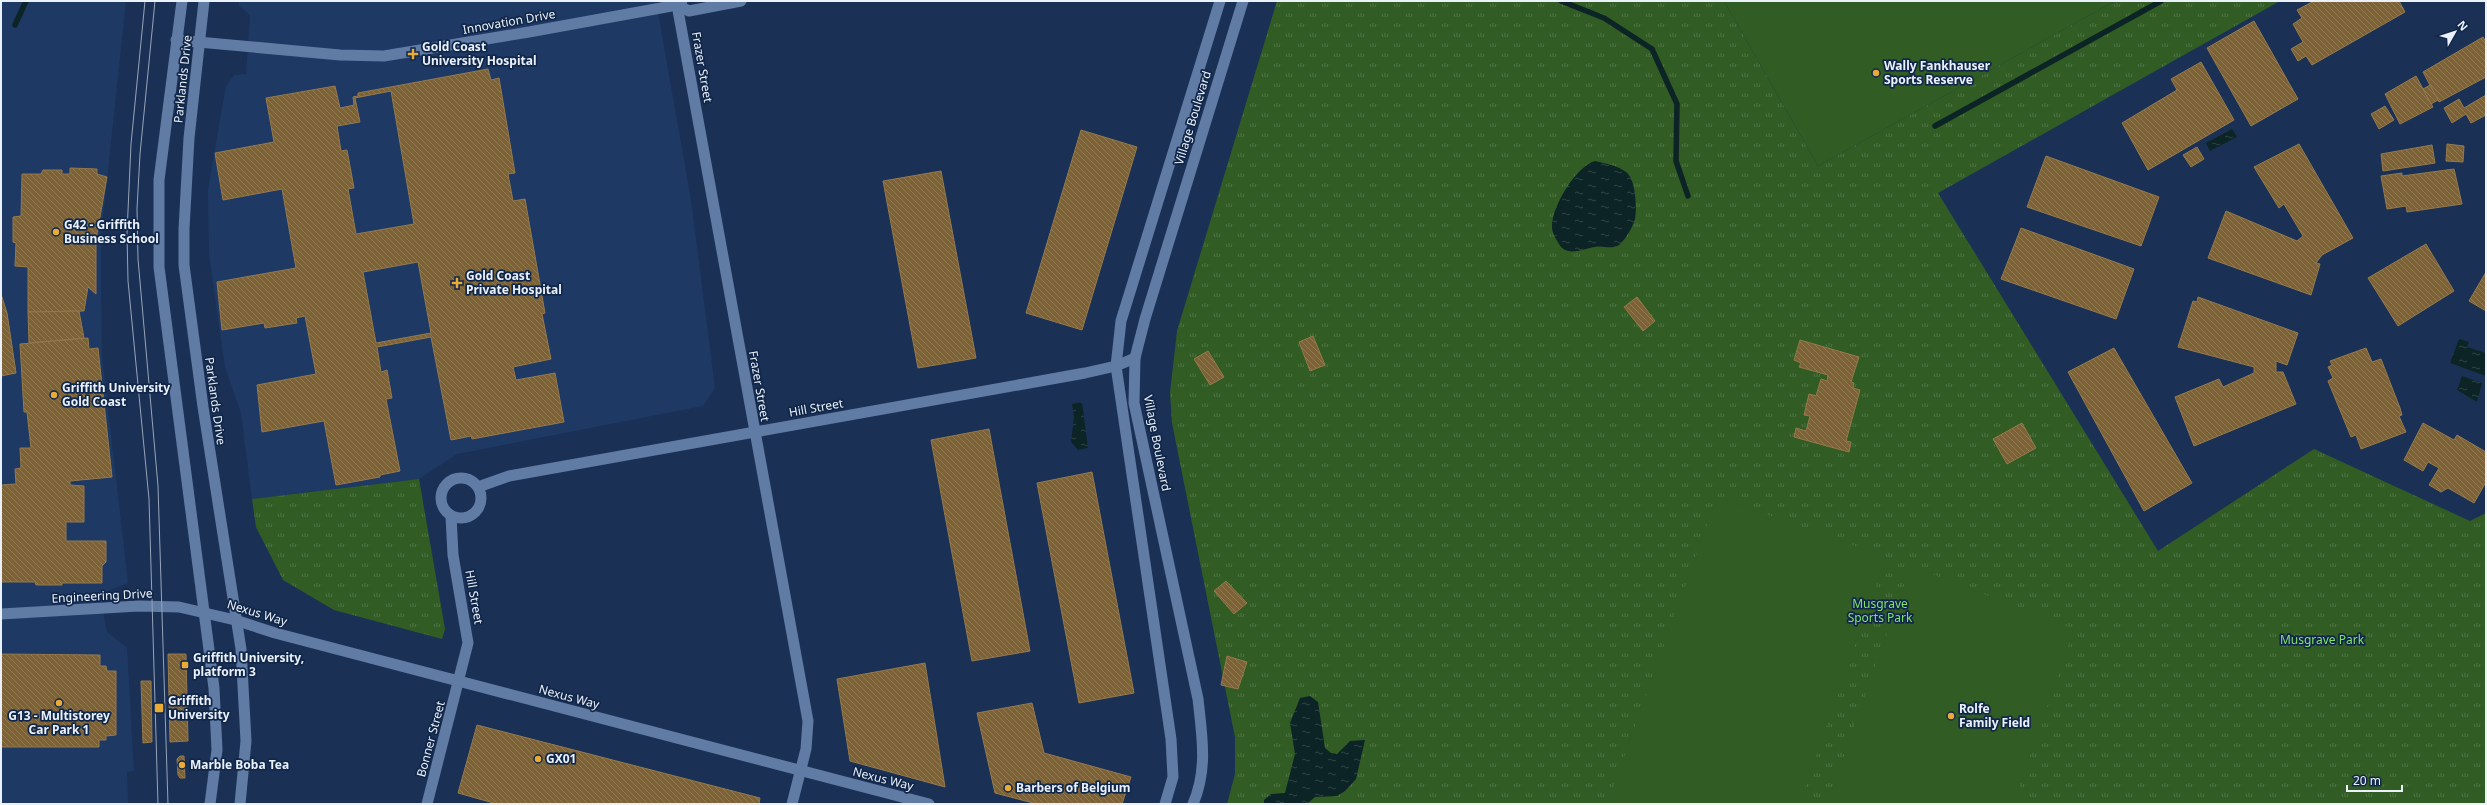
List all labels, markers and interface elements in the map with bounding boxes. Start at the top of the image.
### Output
street label: Innovation Drive [461,5,557,38]
north arrow [2435,12,2475,52]
text: N [2455,17,2472,34]
street label: Frazer Street [688,30,717,104]
street label: Parklands Drive [169,34,196,124]
place label: Gold Coast University Hospital [422,38,536,69]
marker: Gold Coast University Hospital [407,48,419,60]
place label: Wally Fankhauser Sports Reserve [1884,57,1991,88]
marker: Wally Fankhauser Sports Reserve [1871,68,1881,78]
street label: Village Boulevard [1170,69,1215,167]
place label: G42 - Griffith Business School [64,216,159,247]
marker: G42 - Griffith Business School [51,227,61,237]
place label: Gold Coast Private Hospital [466,267,562,298]
marker: Gold Coast Private Hospital [451,277,463,289]
street label: Frazer Street [745,349,774,423]
street label: Parklands Drive [201,356,230,446]
place label: Griffith University Gold Coast [62,379,170,410]
marker: Griffith University Gold Coast [49,390,59,400]
street label: Village Boulevard [1140,393,1175,492]
street label: Hill Street [787,394,845,421]
street label: Hill Street [461,568,488,626]
street label: Engineering Drive [51,584,153,607]
street label: Nexus Way [225,595,290,630]
park label: Musgrave Sports Park [1848,595,1913,626]
park label: Musgrave Park [2280,631,2365,648]
place label: Griffith University, platform 3 [193,649,304,680]
marker: Griffith University, platform 3 [180,660,190,670]
street label: Nexus Way [537,680,602,713]
place label: Griffith University [168,692,230,723]
marker: G13 - Multistorey Car Park 1 [54,698,64,708]
street label: Bonner Street [412,698,449,779]
place label: Rolfe Family Field [1959,700,2030,731]
marker: Griffith University [153,702,165,714]
place label: G13 - Multistorey Car Park 1 [8,707,110,738]
marker: Rolfe Family Field [1946,711,1956,721]
place label: GX01 [546,750,576,767]
marker: GX01 [533,754,543,764]
place label: Marble Boba Tea [190,756,289,773]
marker: Marble Boba Tea [177,760,187,770]
street label: Nexus Way [851,763,916,794]
scale bar [2347,767,2402,793]
text: 20 m [2353,772,2381,789]
place label: Barbers of Belgium [1016,779,1130,796]
marker: Barbers of Belgium [1003,783,1013,793]

